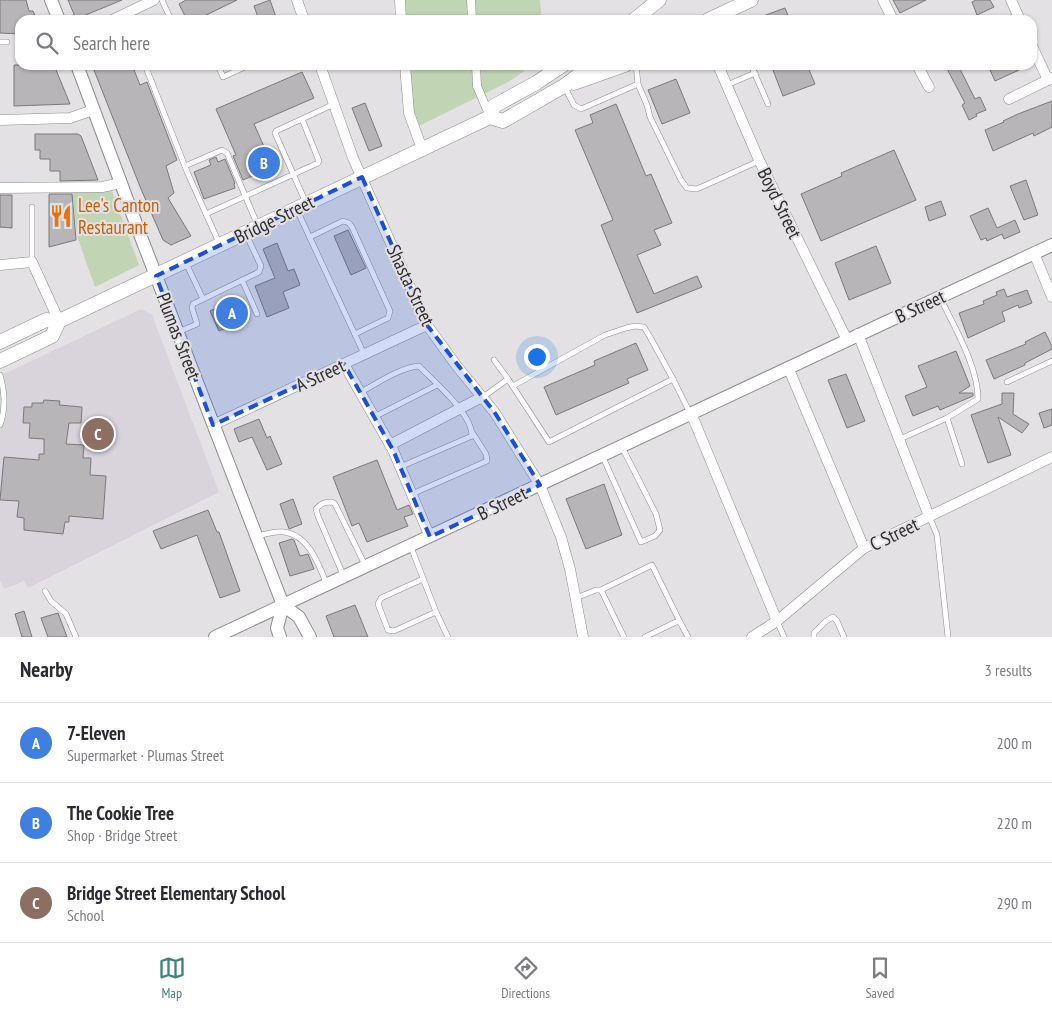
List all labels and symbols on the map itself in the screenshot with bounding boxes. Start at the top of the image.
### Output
pin: B [248,144,280,182]
street label: Boyd Street [753,164,808,243]
street label: Bridge Street [230,189,319,249]
place label: Lee's Canton Restaurant [78,193,159,239]
restaurant icon: Lee's Canton Restaurant [48,203,74,229]
street label: Shasta Street [382,241,441,330]
street label: B Street [891,284,949,328]
street label: Plumas Street [151,289,207,383]
pin: A [216,294,248,332]
your location [524,344,550,370]
street label: A Street [291,353,349,397]
pin: C [82,415,114,453]
street label: B Street [473,480,531,525]
street label: C Street [866,512,923,556]

